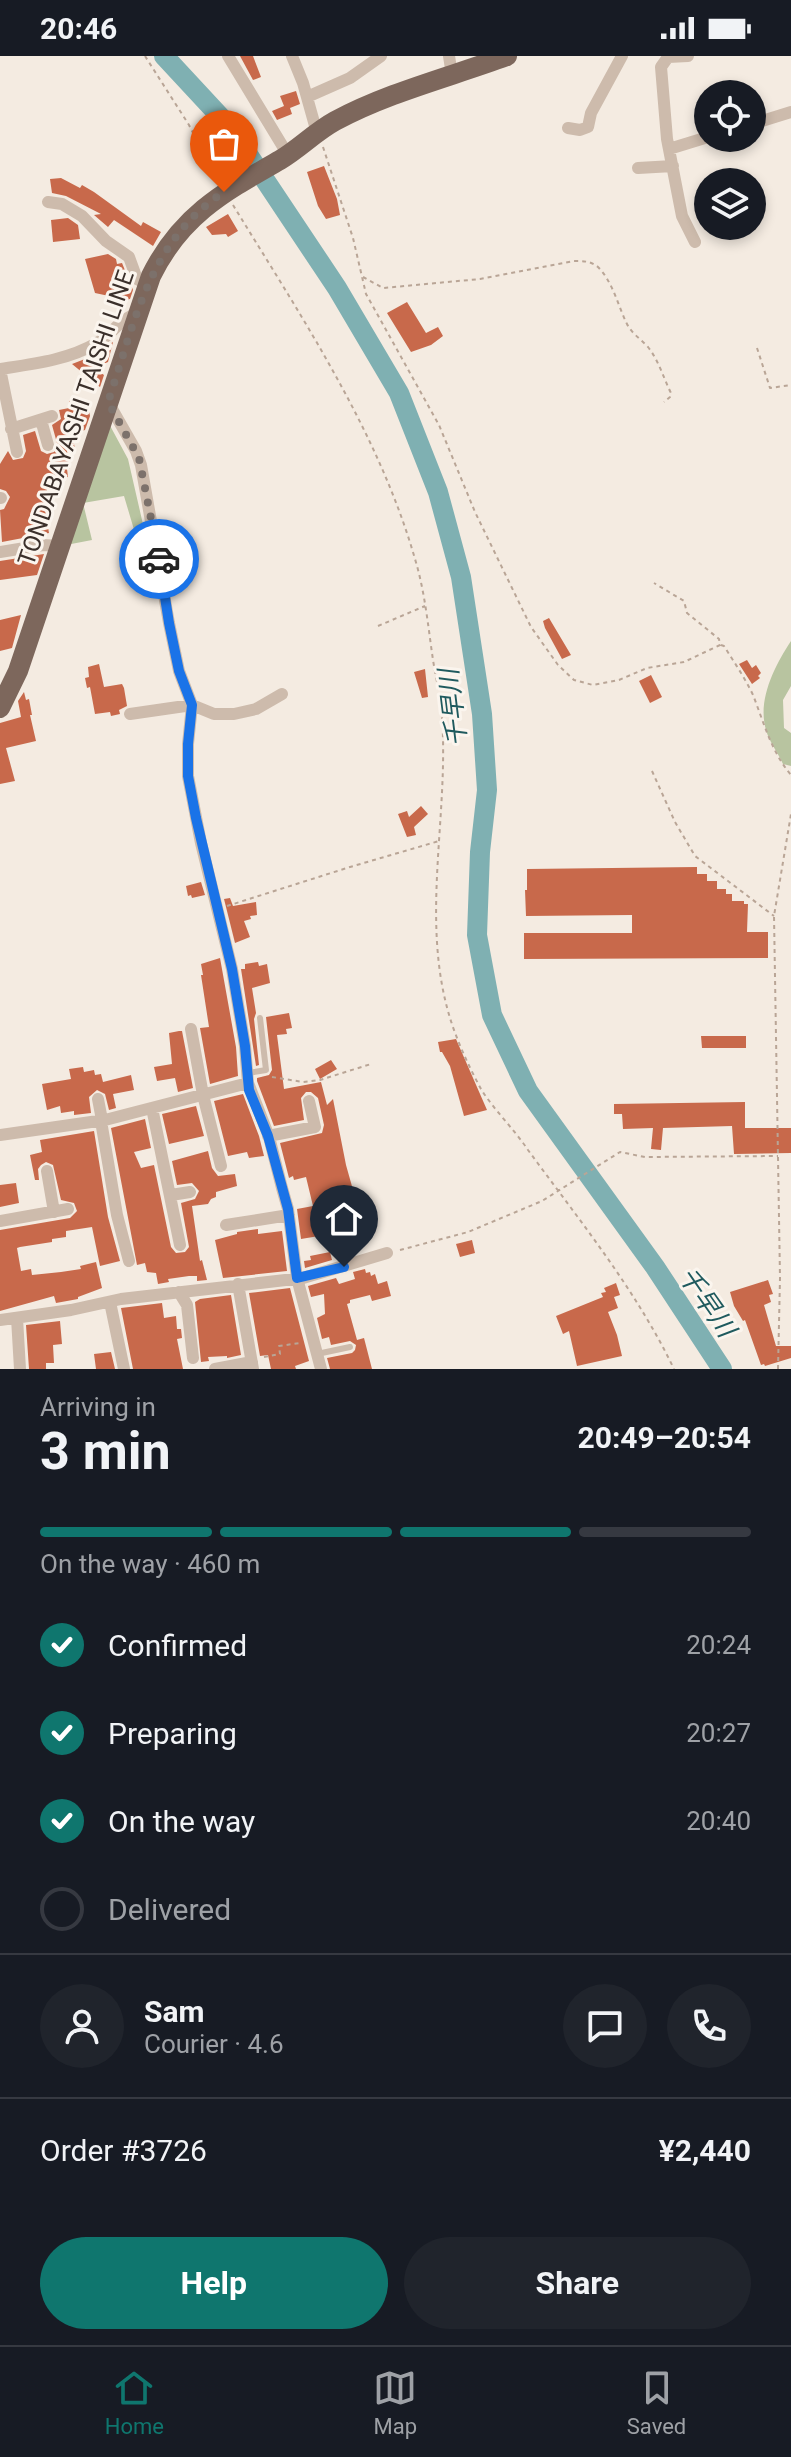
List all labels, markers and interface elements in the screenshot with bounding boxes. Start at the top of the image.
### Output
text: 20:46 [40,11,117,46]
map controls [694,80,766,240]
button: locate [694,80,766,152]
pin [190,110,258,192]
icon: bag [202,122,246,166]
button: layers [694,168,766,240]
street label: TONDABAYASHI TAISHI LINE [12,267,140,569]
courier [119,519,199,599]
icon: car [137,537,181,581]
water label: 千早川 [433,664,473,749]
pin [310,1185,378,1267]
icon: home [322,1197,366,1241]
water label: 千早川 [672,1261,743,1345]
text: Arriving in [40,1392,156,1422]
text: 20:49–20:54 [577,1420,751,1455]
text: 3 min [40,1421,171,1482]
text: On the way · 460 m [40,1549,260,1579]
icon: check [40,1623,84,1667]
text: Confirmed [108,1628,247,1663]
text: 20:24 [686,1630,751,1660]
icon: check [40,1711,84,1755]
text: Preparing [108,1716,237,1751]
text: 20:27 [686,1718,751,1748]
icon: check [40,1799,84,1843]
text: On the way [108,1804,255,1839]
text: 20:40 [686,1806,751,1836]
text: Delivered [108,1892,231,1927]
button: person [40,1984,124,2068]
button: chat [563,1984,647,2068]
button: phone [667,1984,751,2068]
text: Sam [144,1994,205,2029]
text: Courier · 4.6 [144,2029,284,2059]
text: Order #3726 [40,2133,207,2168]
text: ¥2,440 [659,2133,751,2168]
button: Help [40,2237,388,2329]
button: Share [404,2237,751,2329]
tab: Home [105,2366,164,2439]
tab: Map [373,2366,417,2439]
tab: Saved [627,2366,686,2439]

